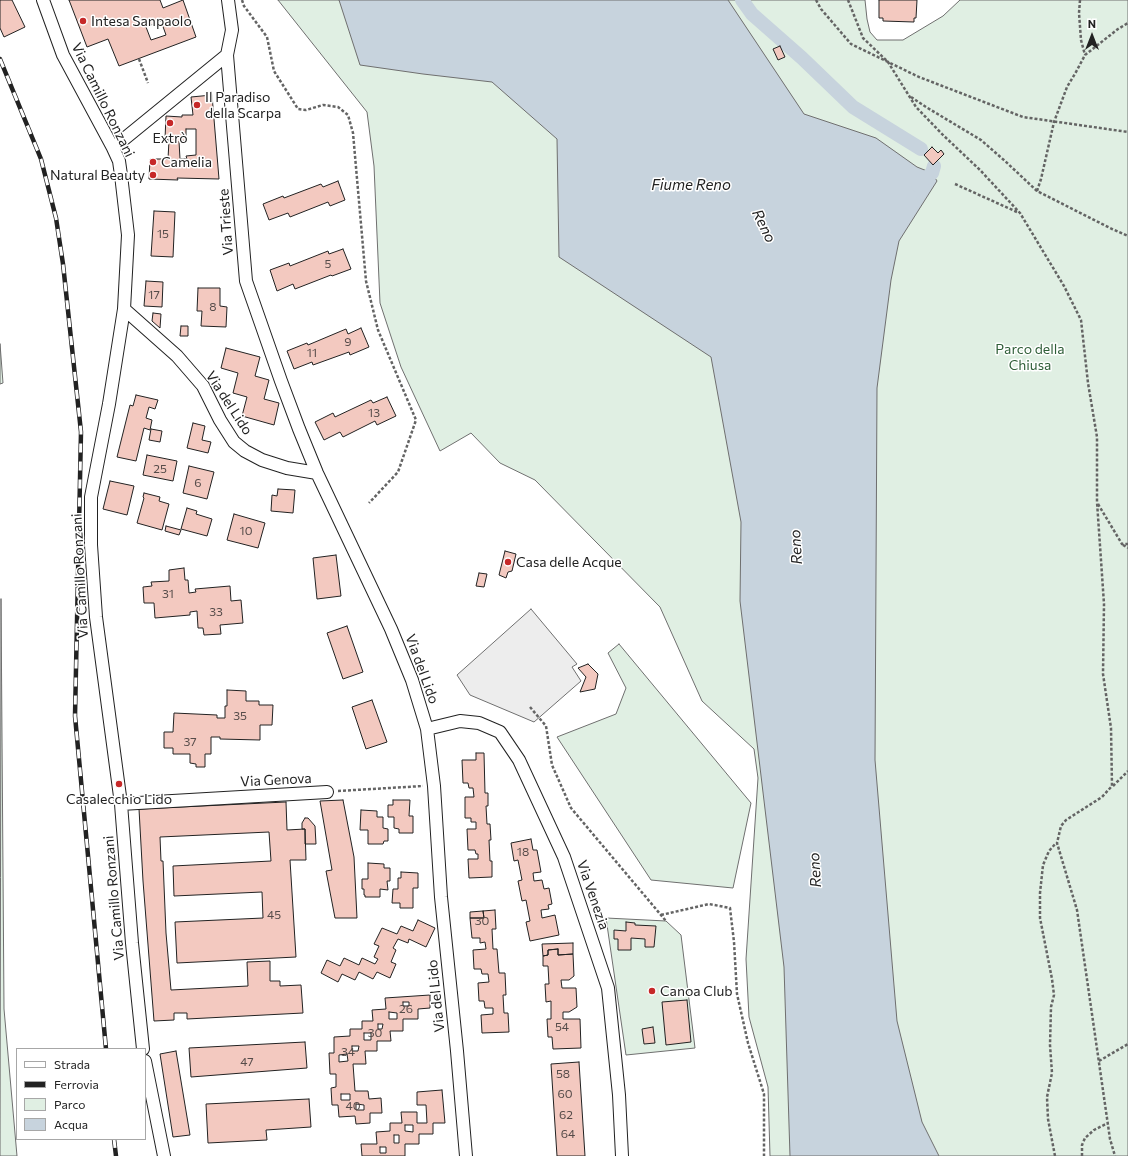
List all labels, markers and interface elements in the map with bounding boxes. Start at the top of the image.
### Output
place label: Intesa Sanpaolo [91,13,192,29]
marker: Intesa Sanpaolo [78,16,88,26]
north arrow [1072,16,1112,56]
text: N [1088,17,1096,30]
street label: Via Camillo Ronzani [68,40,138,160]
place label: Il Paradiso della Scarpa [205,89,281,122]
marker: Il Paradiso della Scarpa [192,100,202,110]
marker: Extrò [165,118,175,128]
place label: Extrò [152,130,188,146]
place label: Camelia [161,154,212,170]
marker: Camelia [148,157,158,167]
place label: Natural Beauty [50,167,145,183]
marker: Natural Beauty [148,170,158,180]
water label: Fiume Reno [651,176,731,194]
street label: Via Trieste [215,188,237,256]
water label: Reno [748,206,780,246]
house number: 15 [157,227,169,241]
house number: 5 [325,257,331,271]
house number: 17 [148,288,160,302]
house number: 8 [209,300,217,314]
house number: 9 [344,335,352,349]
park label: Parco della Chiusa [995,341,1065,374]
house number: 11 [307,346,317,360]
street label: Via del Lido [202,368,256,438]
house number: 13 [368,406,380,420]
house number: 25 [153,462,167,476]
house number: 6 [194,476,202,490]
street label: Via Camillo Ronzani [68,513,92,639]
house number: 10 [240,524,252,538]
water label: Reno [786,529,806,565]
place label: Casa delle Acque [516,554,622,570]
marker: Casa delle Acque [503,557,513,567]
house number: 31 [162,587,174,601]
house number: 33 [209,605,223,619]
street label: Via del Lido [402,632,442,706]
house number: 35 [233,709,247,723]
house number: 37 [183,735,197,749]
street label: Via Genova [240,770,312,790]
marker: Casalecchio Lido [114,779,124,789]
place label: Casalecchio Lido [66,791,172,807]
street label: Via Camillo Ronzani [100,835,128,961]
house number: 18 [517,845,529,859]
water label: Reno [805,852,825,888]
street label: Via Venezia [573,858,613,932]
house number: 45 [267,908,281,922]
house number: 30 [475,914,489,928]
street label: Via del Lido [424,959,448,1033]
place label: Canoa Club [660,983,733,999]
marker: Canoa Club [647,986,657,996]
house number: 26 [399,1002,413,1016]
house number: 54 [555,1020,569,1034]
house number: 30 [368,1026,382,1040]
house number: 34 [341,1045,355,1059]
legend [16,1048,146,1140]
house number: 47 [240,1055,254,1069]
text: Strada [54,1057,90,1071]
house number: 58 [556,1067,570,1081]
text: Ferrovia [54,1077,99,1091]
house number: 60 [557,1087,573,1101]
text: Parco [54,1097,86,1111]
house number: 40 [345,1099,361,1113]
house number: 62 [559,1108,573,1122]
text: Acqua [54,1117,88,1131]
house number: 64 [561,1127,575,1141]

